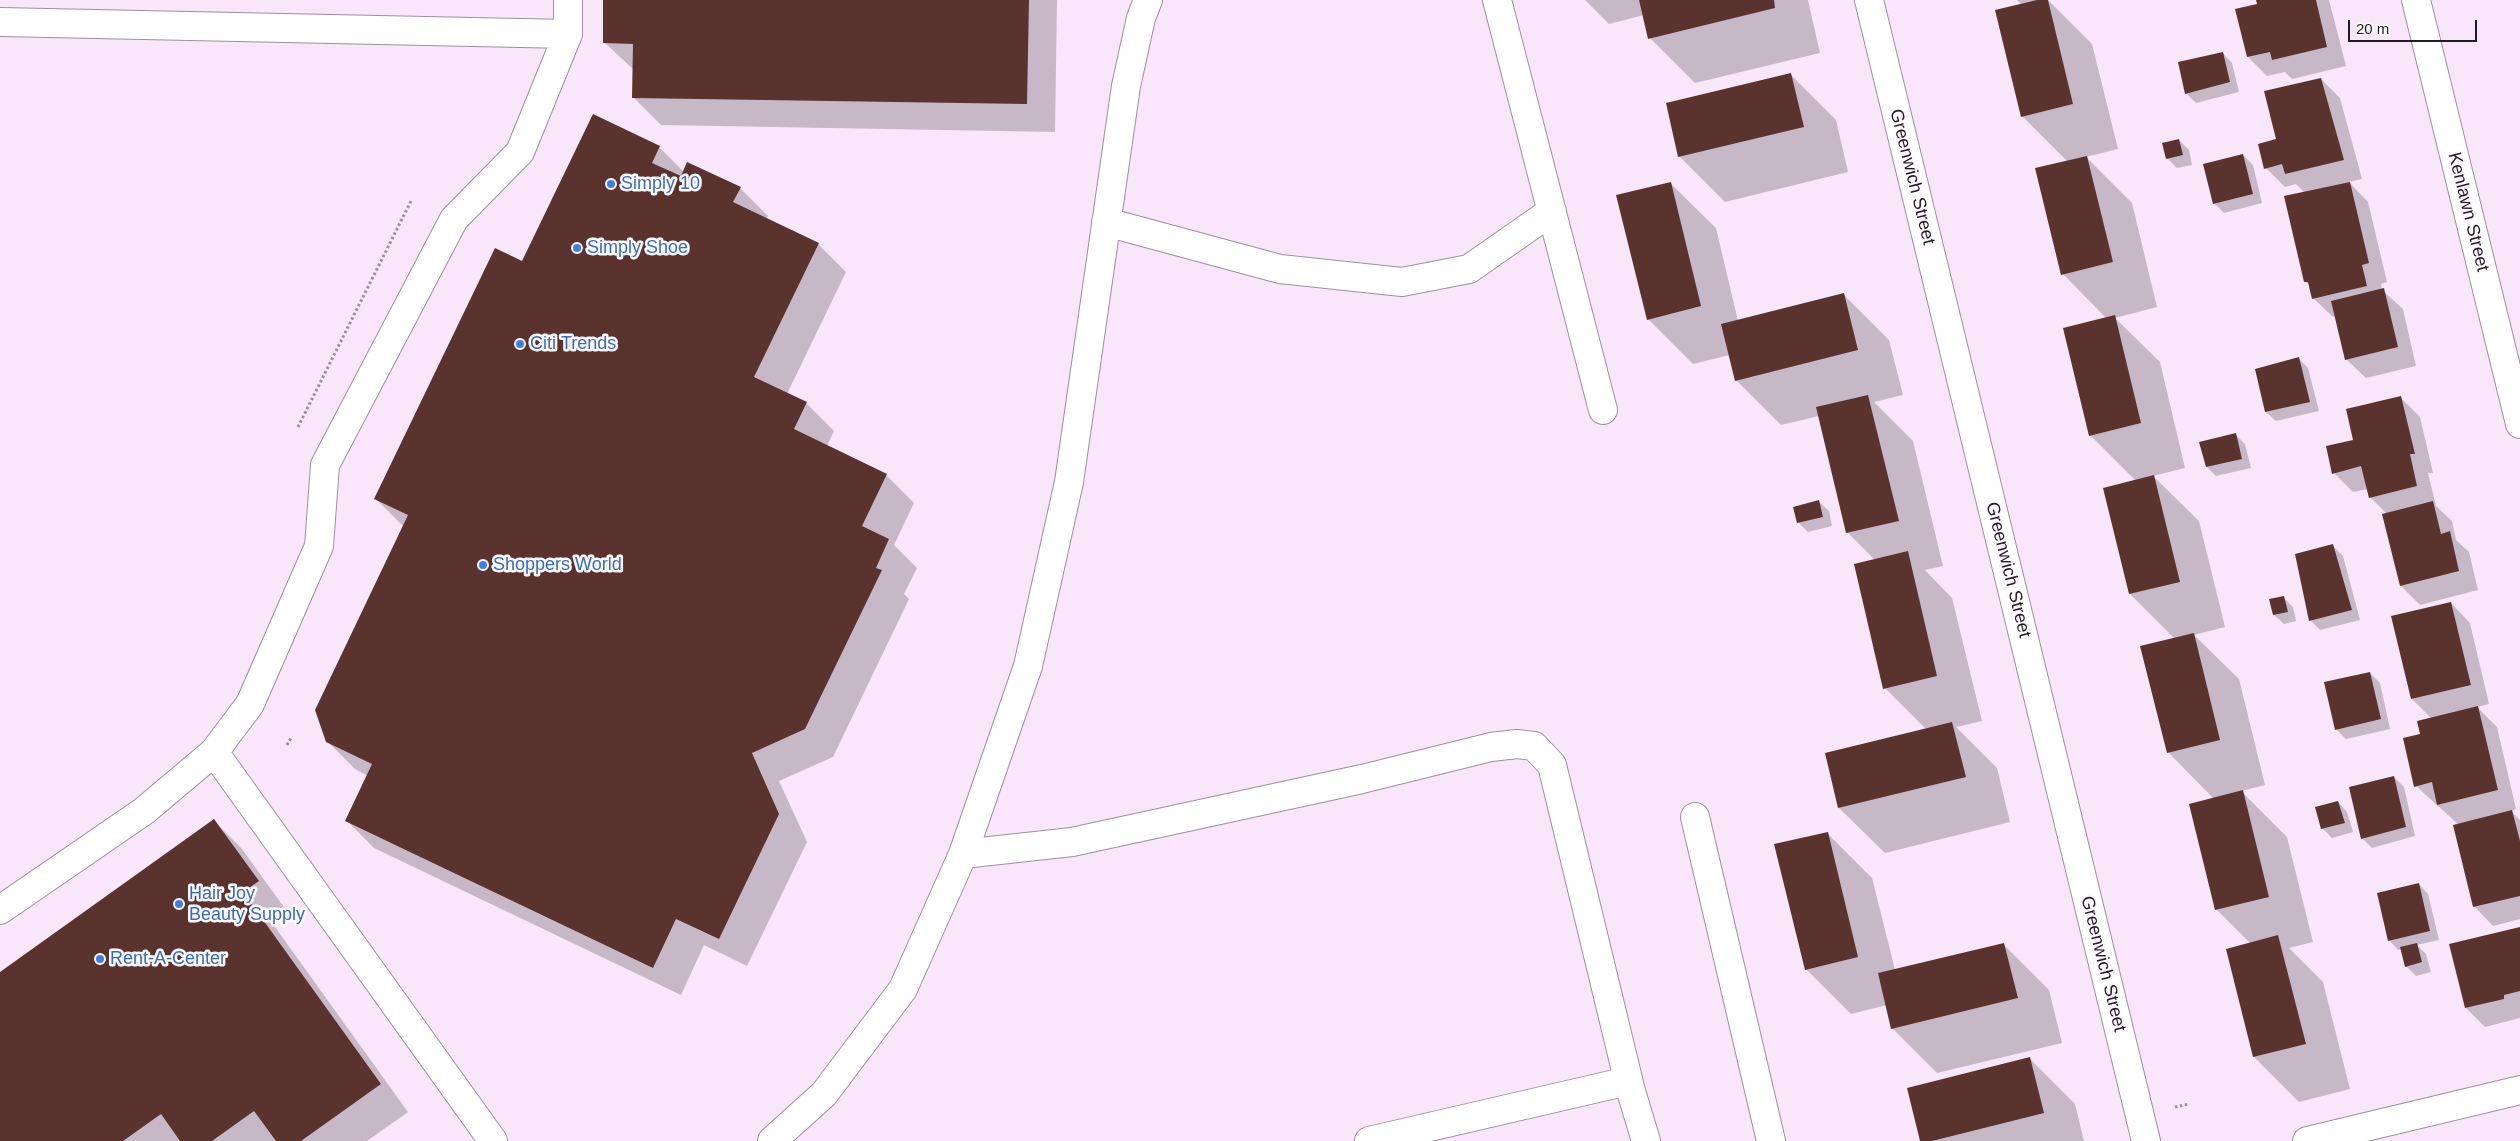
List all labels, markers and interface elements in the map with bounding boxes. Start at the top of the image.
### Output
scale bar [2350,10,2479,42]
text: 20 m [2356,20,2389,37]
street label: Greenwich Street [1885,107,1939,247]
street label: Kenlawn Street [2443,150,2493,274]
place label: Simply 10 [621,173,700,195]
marker: Simply 10 [605,178,617,190]
place label: Simply Shoe [587,237,688,259]
marker: Simply Shoe [571,242,583,254]
place label: Citi Trends [530,333,616,355]
marker: Citi Trends [514,338,526,350]
street label: Greenwich Street [1981,500,2035,640]
place label: Shoppers World [493,554,622,576]
marker: Shoppers World [477,559,489,571]
place label: Hair Joy Beauty Supply [189,883,305,926]
street label: Greenwich Street [2076,894,2130,1034]
marker: Hair Joy Beauty Supply [173,898,185,910]
place label: Rent-A-Center [110,948,226,970]
marker: Rent-A-Center [94,953,106,965]

